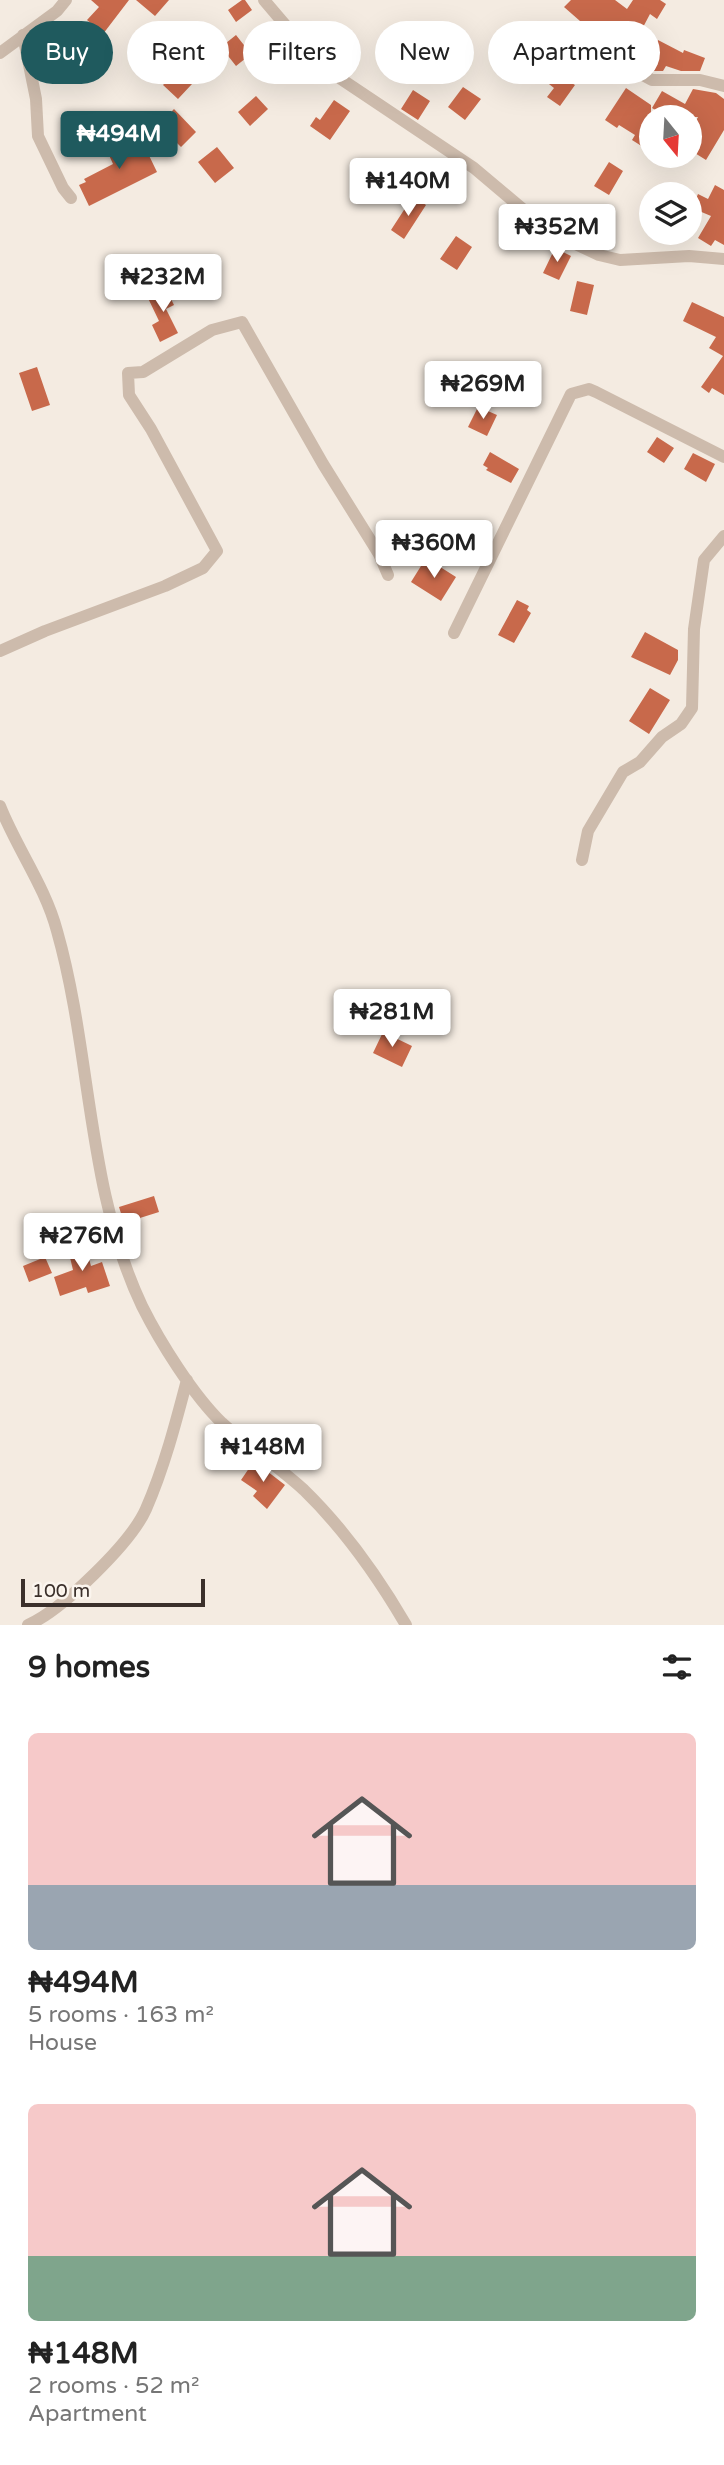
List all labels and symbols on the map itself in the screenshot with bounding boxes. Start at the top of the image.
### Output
north arrow [639,105,702,168]
pin: ₦494M [70,111,168,171]
pin: ₦140M [359,158,457,218]
pin: ₦352M [508,204,606,264]
pin: ₦232M [114,254,212,314]
pin: ₦269M [434,362,532,421]
pin: ₦360M [385,520,483,580]
pin: ₦281M [343,990,441,1049]
pin: ₦276M [33,1214,131,1273]
pin: ₦148M [214,1424,312,1484]
scale bar [21,1576,205,1608]

